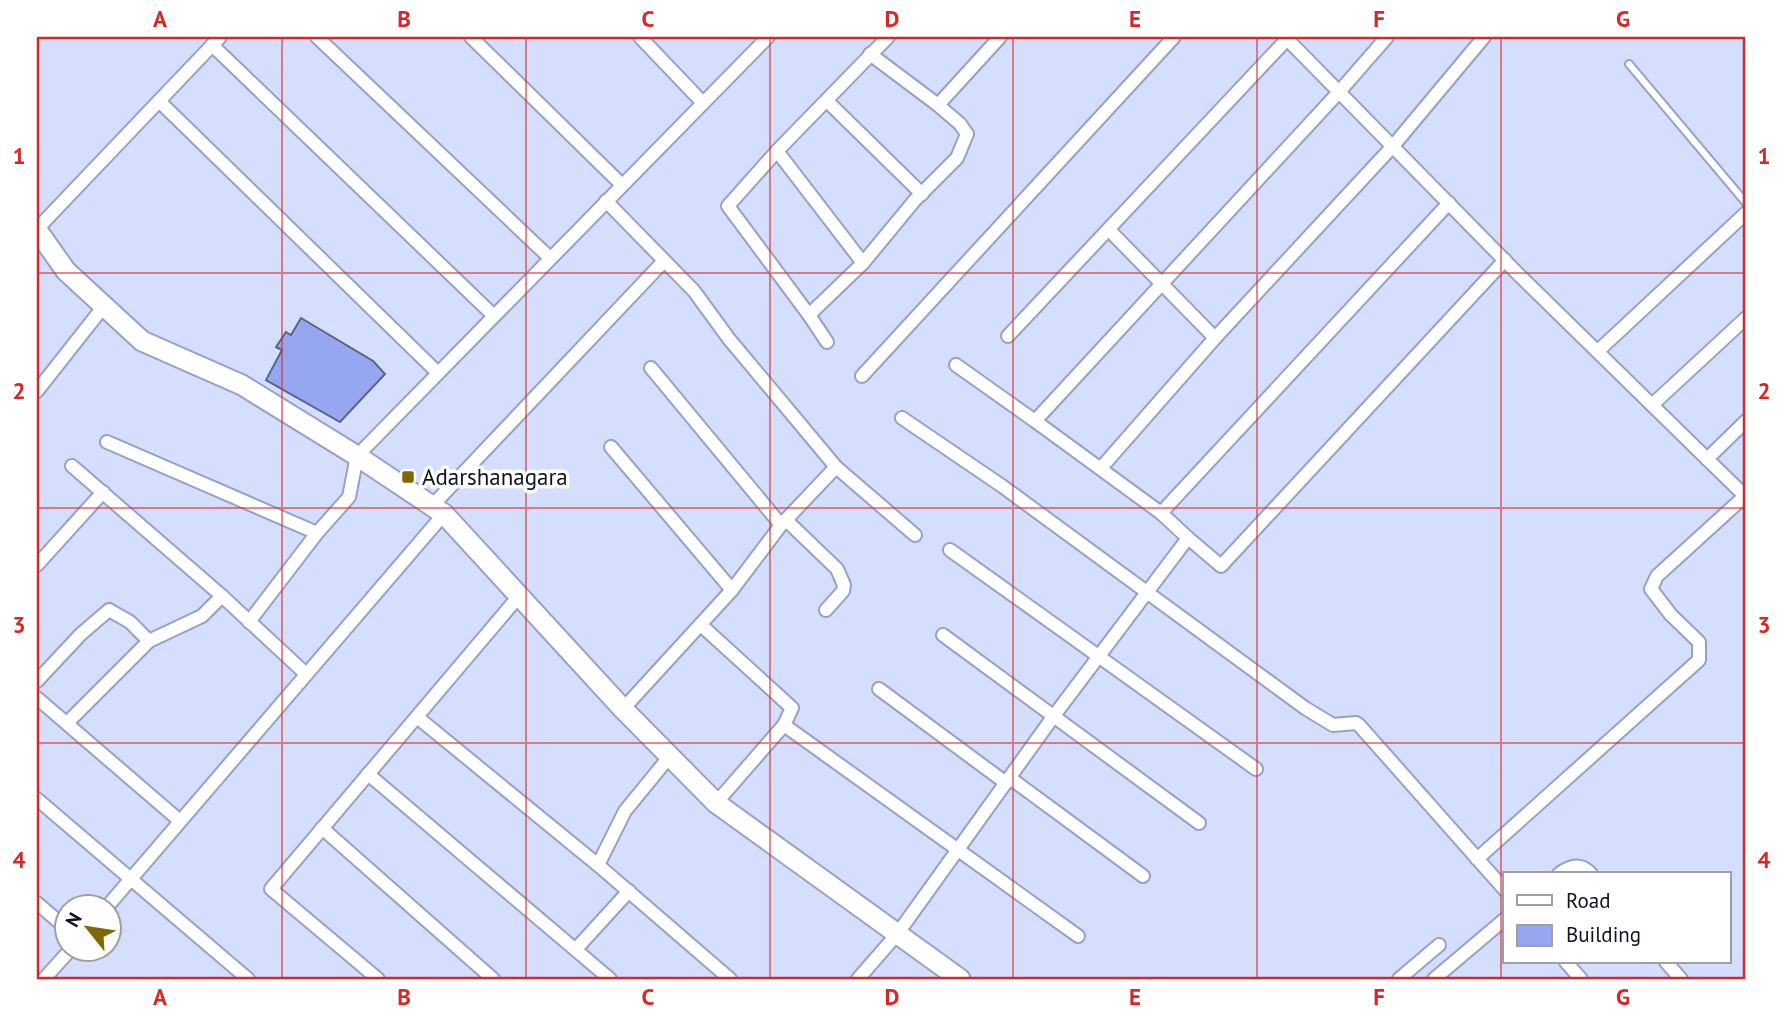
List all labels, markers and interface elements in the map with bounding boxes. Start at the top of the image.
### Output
text: A [153,4,167,33]
text: B [397,4,411,33]
text: C [642,4,655,33]
text: D [885,4,899,33]
text: E [1129,4,1141,33]
text: F [1373,4,1385,33]
text: G [1616,4,1630,33]
text: 1 [12,141,26,170]
text: 1 [1757,141,1771,170]
text: 2 [12,376,26,405]
text: 2 [1757,376,1771,405]
place label: Adarshanagara [422,462,568,491]
marker: Adarshanagara [400,469,416,485]
text: 3 [12,610,26,639]
text: 3 [1757,610,1771,639]
text: 4 [12,845,26,874]
text: 4 [1757,845,1771,874]
legend [1503,872,1730,964]
text: Road [1566,887,1610,914]
north arrow [52,894,122,964]
text: N [60,908,87,931]
text: Building [1566,921,1641,948]
text: A [153,982,167,1011]
text: B [397,982,411,1011]
text: C [642,982,655,1011]
text: D [885,982,899,1011]
text: E [1129,982,1141,1011]
text: F [1373,982,1385,1011]
text: G [1616,982,1630,1011]

